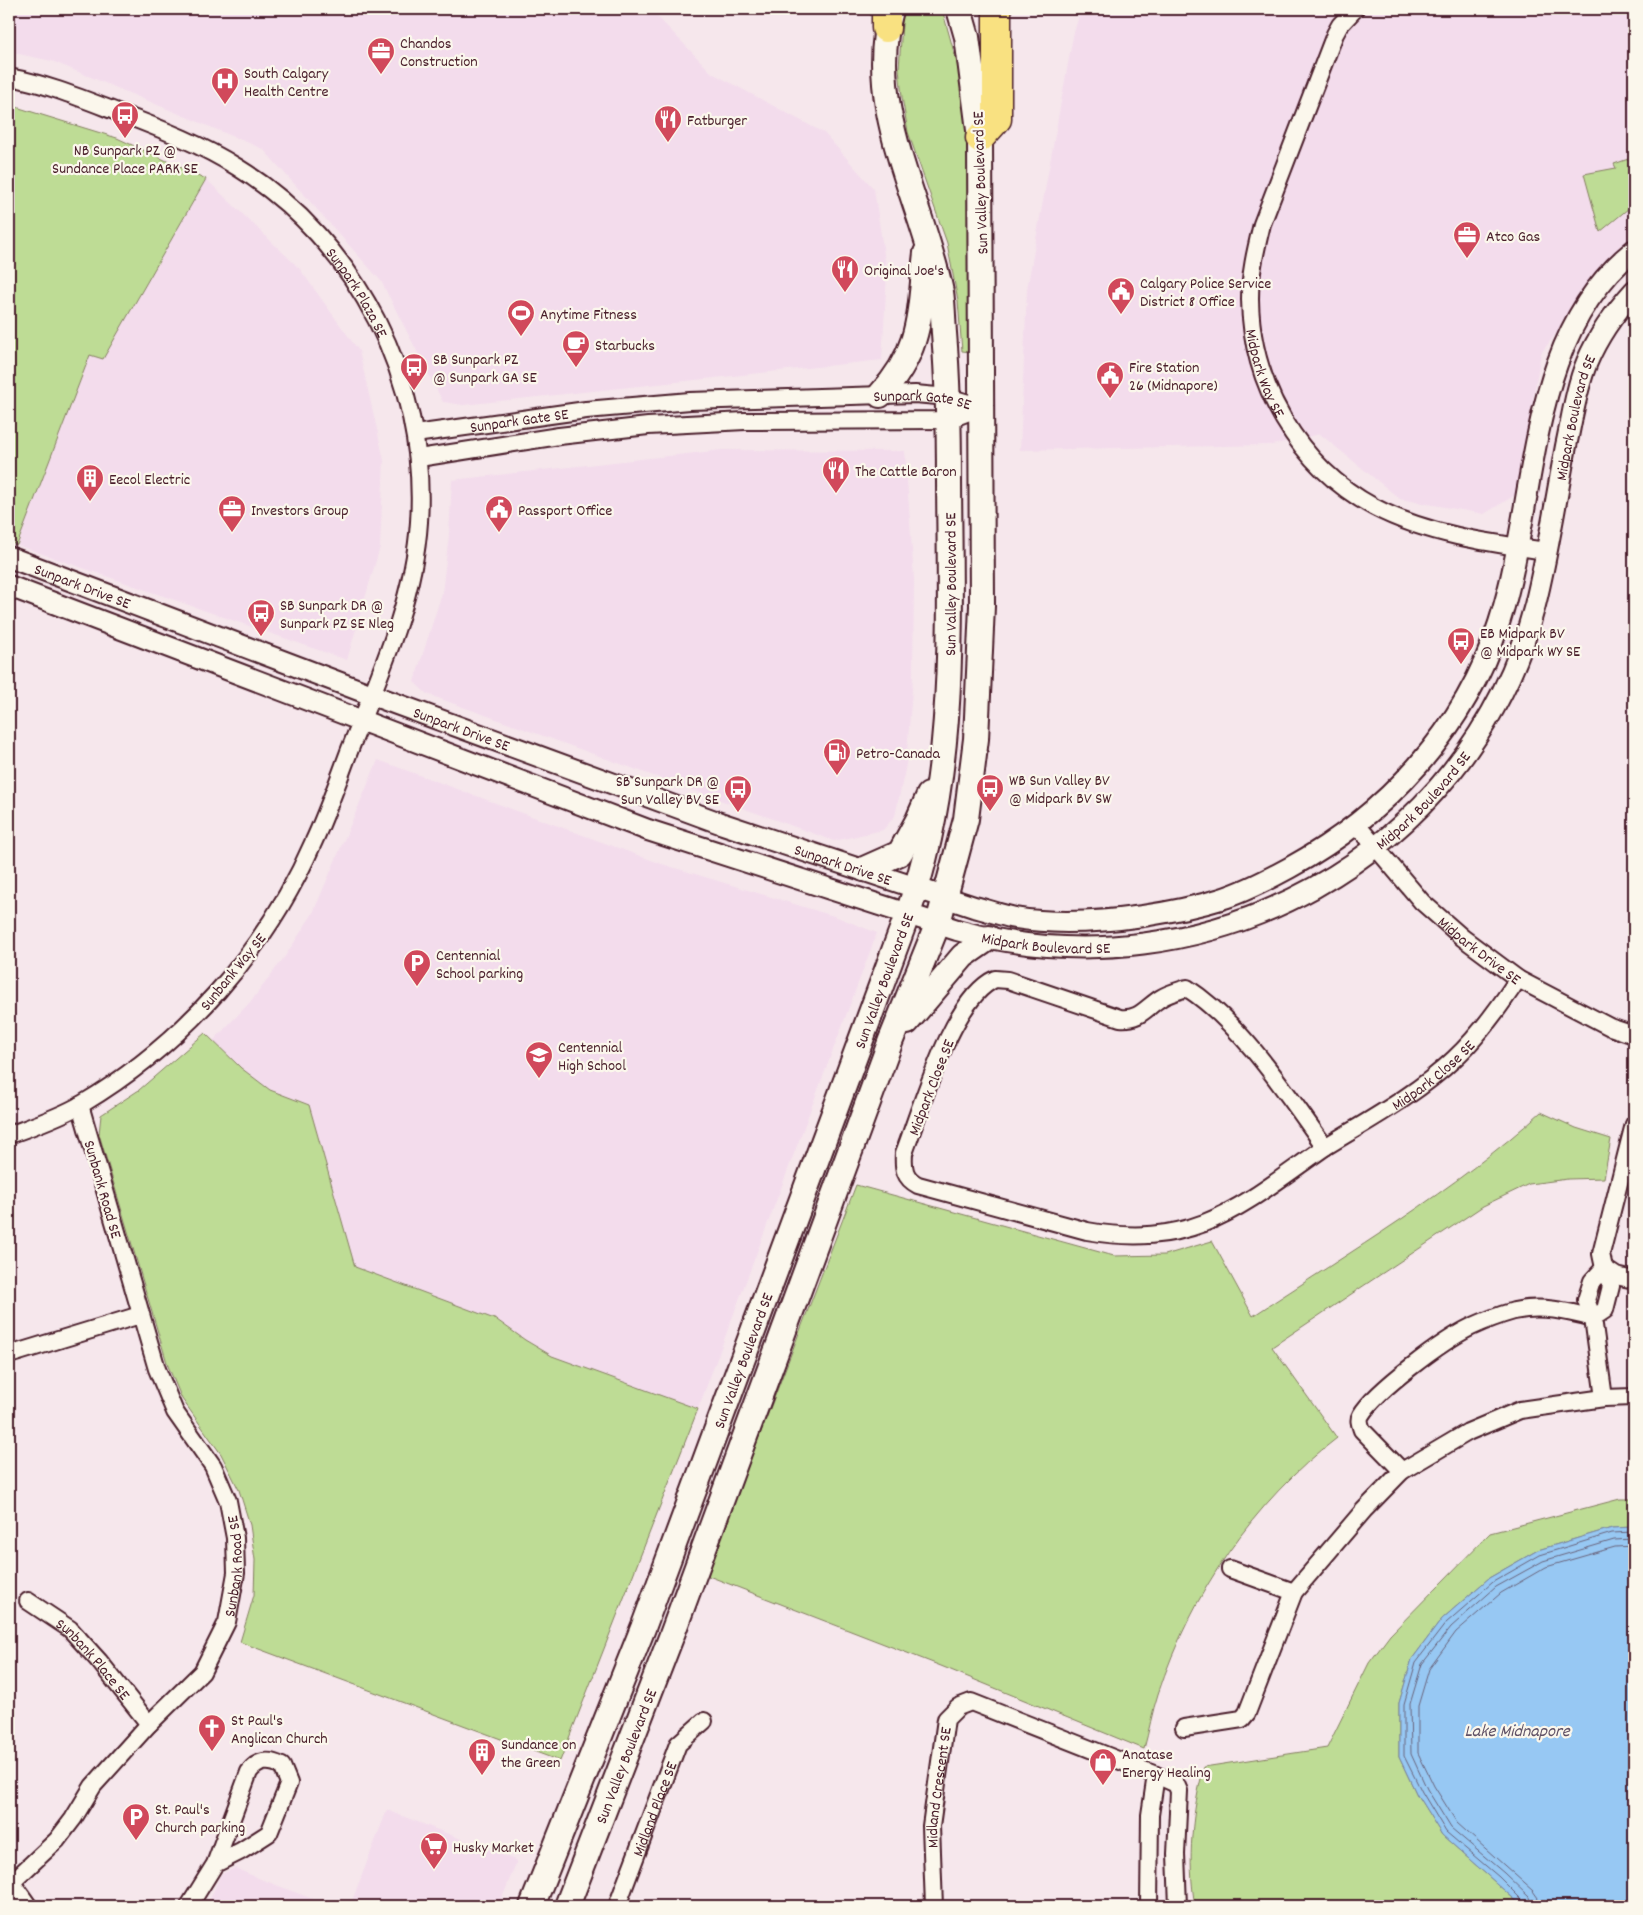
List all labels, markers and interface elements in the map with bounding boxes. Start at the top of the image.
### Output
place label: Chandos Construction [400,33,478,74]
office icon: Chandos Construction [366,36,396,75]
place label: South Calgary Health Centre [244,63,329,104]
hospital icon: South Calgary Health Centre [210,66,240,105]
bus stop icon: NB Sunpark PZ @ Sundance Place PARK SE [110,100,140,139]
restaurant icon: Fatburger [653,104,683,143]
place label: Fatburger [687,110,747,133]
street label: Sun Valley Boulevard SE [967,110,995,255]
place label: NB Sunpark PZ @ Sundance Place PARK SE [52,140,199,181]
office icon: Atco Gas [1452,220,1482,259]
place label: Atco Gas [1486,226,1540,249]
street label: Sunpark Plaza SE [319,243,393,343]
restaurant icon: Original Joe's [830,254,860,293]
place label: Original Joe's [864,260,944,283]
place label: Calgary Police Service District 8 Office [1140,273,1271,314]
public building icon: Calgary Police Service District 8 Office [1106,276,1136,315]
sports icon: Anytime Fitness [506,298,536,337]
place label: Anytime Fitness [540,304,637,327]
street label: Midpark Way SE [1238,328,1290,423]
cafe icon: Starbucks [561,329,591,368]
place label: Starbucks [595,335,655,358]
place label: SB Sunpark PZ @ Sunpark GA SE [433,349,537,390]
street label: Midpark Boulevard SE [1551,351,1603,483]
bus stop icon: SB Sunpark PZ @ Sunpark GA SE [399,352,429,391]
place label: Fire Station 26 (Midnapore) [1129,357,1218,398]
public building icon: Fire Station 26 (Midnapore) [1095,360,1125,399]
street label: Sunpark Gate SE [873,385,974,417]
street label: Sunpark Gate SE [469,404,571,440]
restaurant icon: The Cattle Baron [821,455,851,494]
place label: The Cattle Baron [855,461,957,484]
building icon: Eecol Electric [75,463,105,502]
place label: Eecol Electric [109,469,190,492]
office icon: Investors Group [217,494,247,533]
public building icon: Passport Office [484,494,514,533]
place label: Investors Group [251,500,349,523]
place label: Passport Office [518,500,612,523]
street label: Sun Valley Boulevard SE [940,512,964,656]
street label: Sunpark Drive SE [31,559,134,616]
place label: SB Sunpark DR @ Sunpark PZ SE Nleg [280,595,394,636]
bus stop icon: SB Sunpark DR @ Sunpark PZ SE Nleg [246,598,276,637]
place label: EB Midpark BV @ Midpark WY SE [1480,623,1581,664]
bus stop icon: EB Midpark BV @ Midpark WY SE [1446,626,1476,665]
street label: Sunpark Drive SE [409,702,513,759]
fuel station icon: Petro-Canada [822,737,852,776]
place label: Petro-Canada [856,743,941,766]
street label: Midpark Boulevard SE [1372,747,1478,856]
place label: WB Sun Valley BV @ Midpark BV SW [1009,770,1112,811]
place label: SB Sunpark DR @ Sun Valley BV SE [616,771,720,812]
bus stop icon: WB Sun Valley BV @ Midpark BV SW [975,773,1005,812]
bus stop icon: SB Sunpark DR @ Sun Valley BV SE [723,774,753,813]
street label: Sunpark Drive SE [791,839,895,893]
street label: Sun Valley Boulevard SE [850,909,921,1052]
street label: Midpark Drive SE [1432,912,1526,992]
street label: Midpark Boulevard SE [979,927,1112,961]
street label: Sunbank Way SE [195,928,273,1017]
place label: Centennial School parking [436,945,523,986]
parking icon: Centennial School parking [402,948,432,987]
street label: Midpark Close SE [1388,1035,1482,1118]
street label: Midpark Close SE [903,1036,962,1139]
place label: Centennial High School [558,1037,626,1078]
school or university icon: Centennial High School [524,1040,554,1079]
street label: Sunbank Road SE [77,1138,127,1242]
street label: Sun Valley Boulevard SE [709,1289,781,1432]
street label: Sunbank Road SE [219,1513,250,1619]
street label: Sunbank Place SE [50,1614,135,1706]
street label: Sun Valley Boulevard SE [591,1685,664,1828]
place label: St Paul's Anglican Church [231,1710,328,1751]
church icon: St Paul's Anglican Church [197,1713,227,1752]
water label: Lake Midnapore [1464,1720,1571,1745]
street label: Midland Crescent SE [922,1725,959,1848]
place label: Sundance on the Green [501,1734,576,1775]
building icon: Sundance on the Green [467,1737,497,1776]
place label: Anatase Energy Healing [1122,1744,1211,1785]
shop icon: Anatase Energy Healing [1088,1747,1118,1786]
street label: Midland Place SE [628,1758,685,1860]
place label: St. Paul's Church parking [155,1799,245,1840]
parking icon: St. Paul's Church parking [121,1802,151,1841]
supermarket icon: Husky Market [419,1831,449,1870]
place label: Husky Market [453,1837,534,1860]

